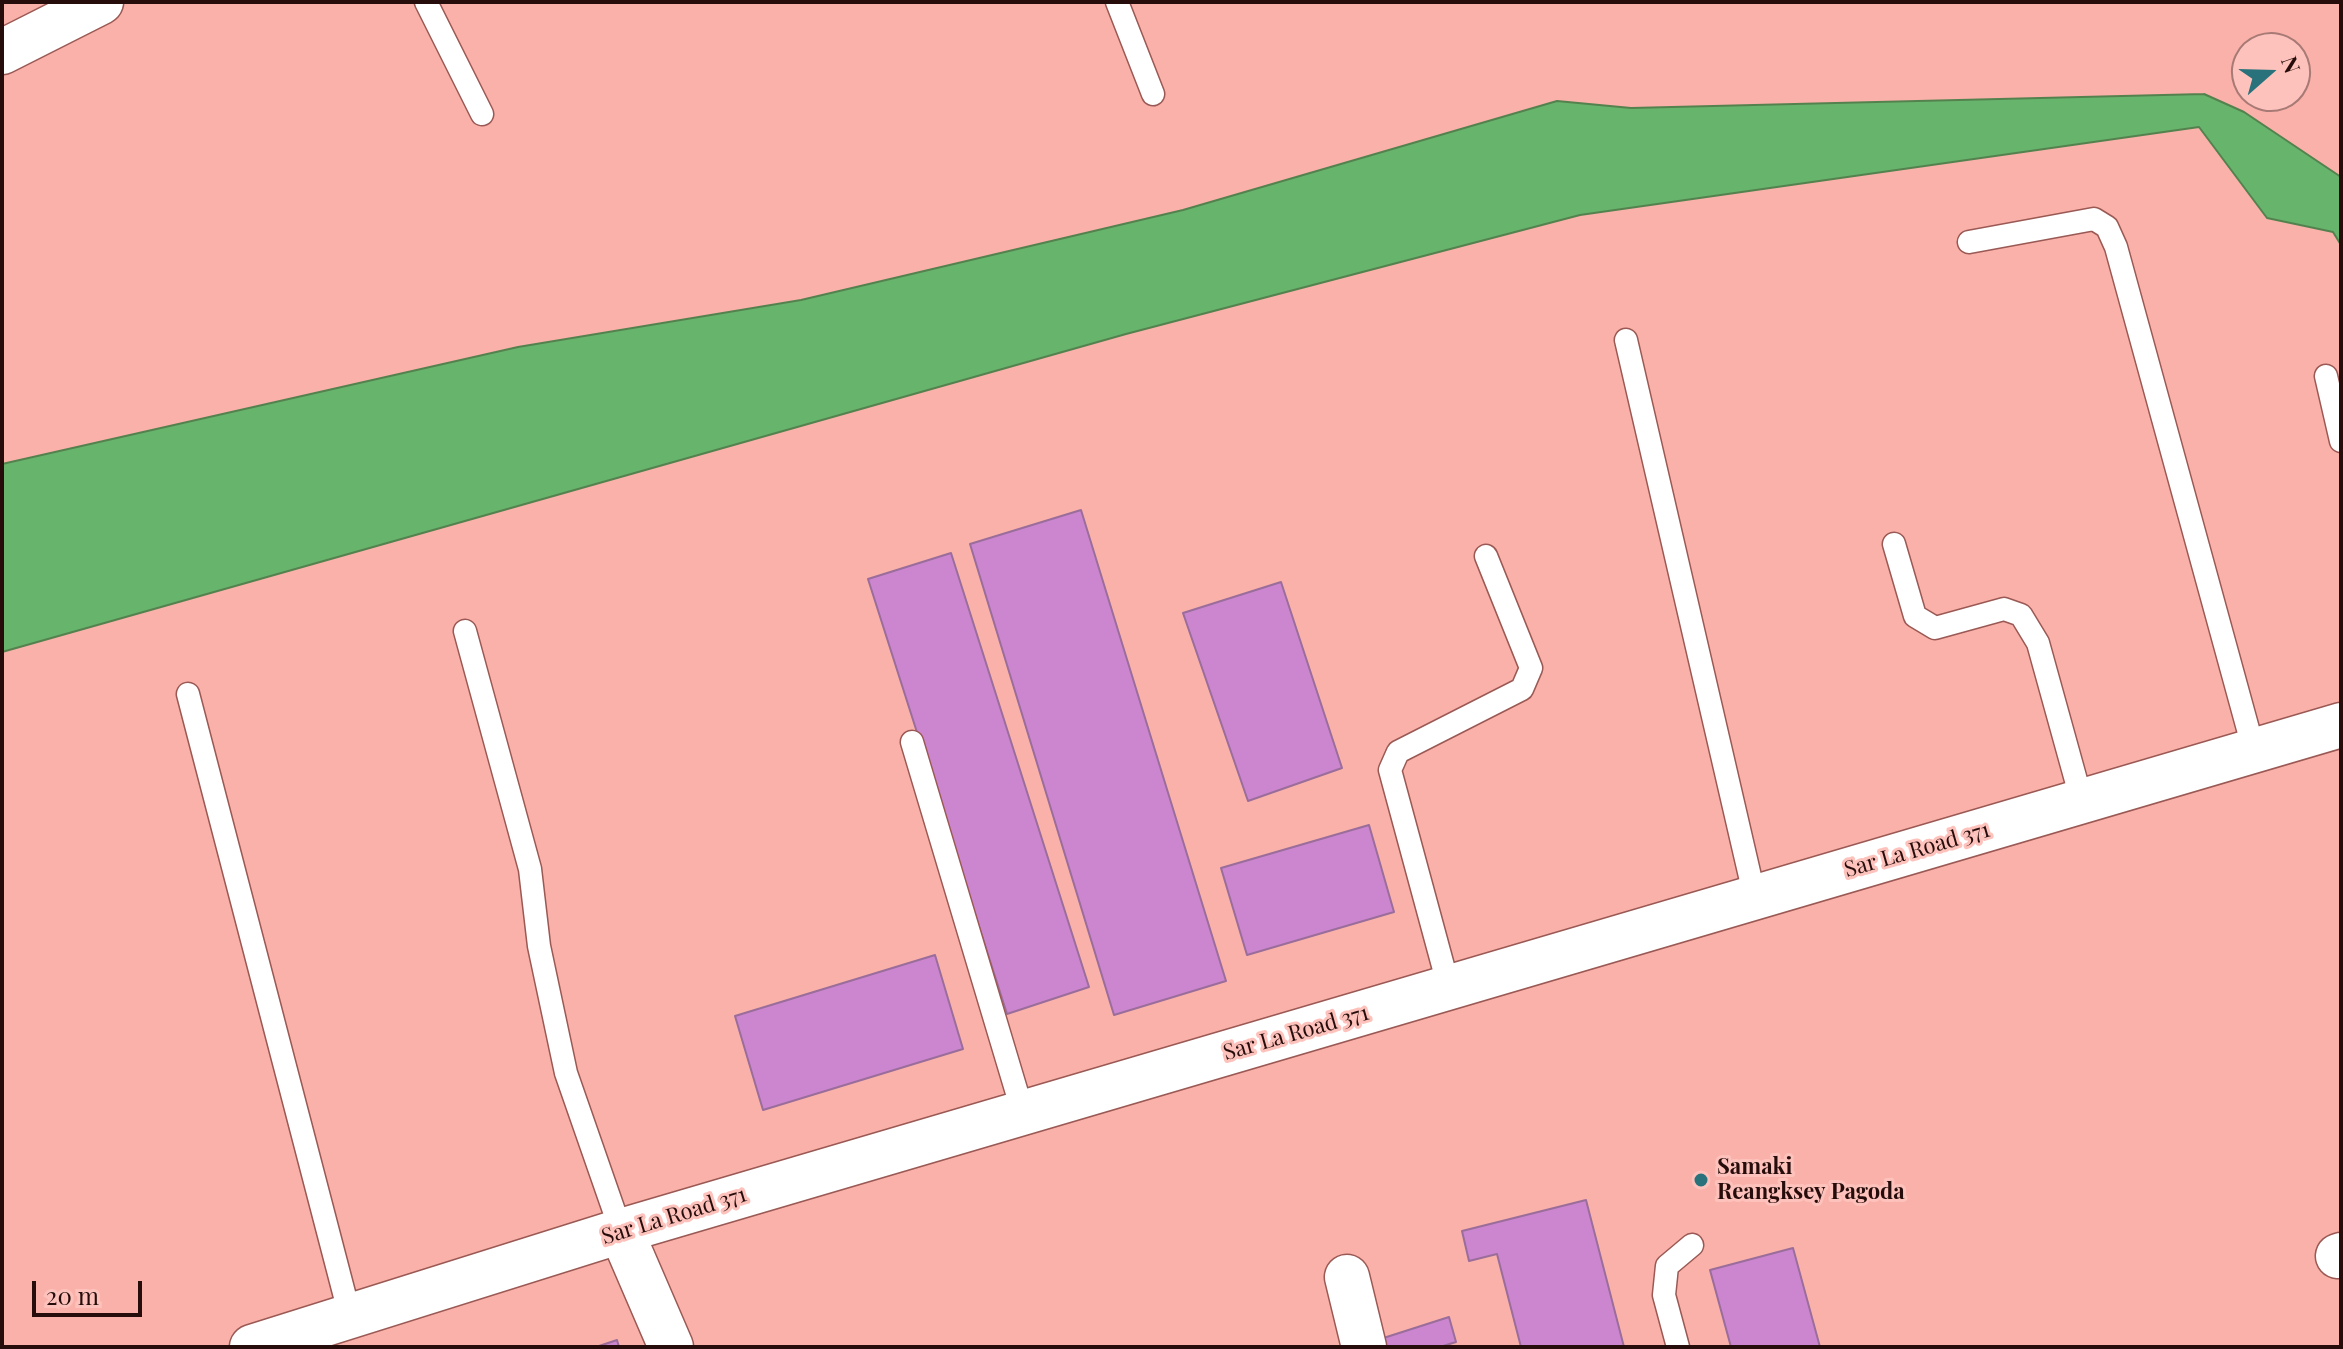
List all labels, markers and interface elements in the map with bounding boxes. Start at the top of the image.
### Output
north arrow [2231,32,2311,112]
text: N [2275,52,2308,77]
street label: Sar La Road 371 [1841,817,1993,883]
street label: Sar La Road 371 [1220,1000,1372,1066]
place label: Samaki Reangksey Pagoda [1717,1154,1905,1206]
marker: Samaki Reangksey Pagoda [1692,1171,1710,1189]
street label: Sar La Road 371 [598,1181,750,1251]
scale bar [36,1265,146,1315]
text: 20 m [46,1279,99,1311]

